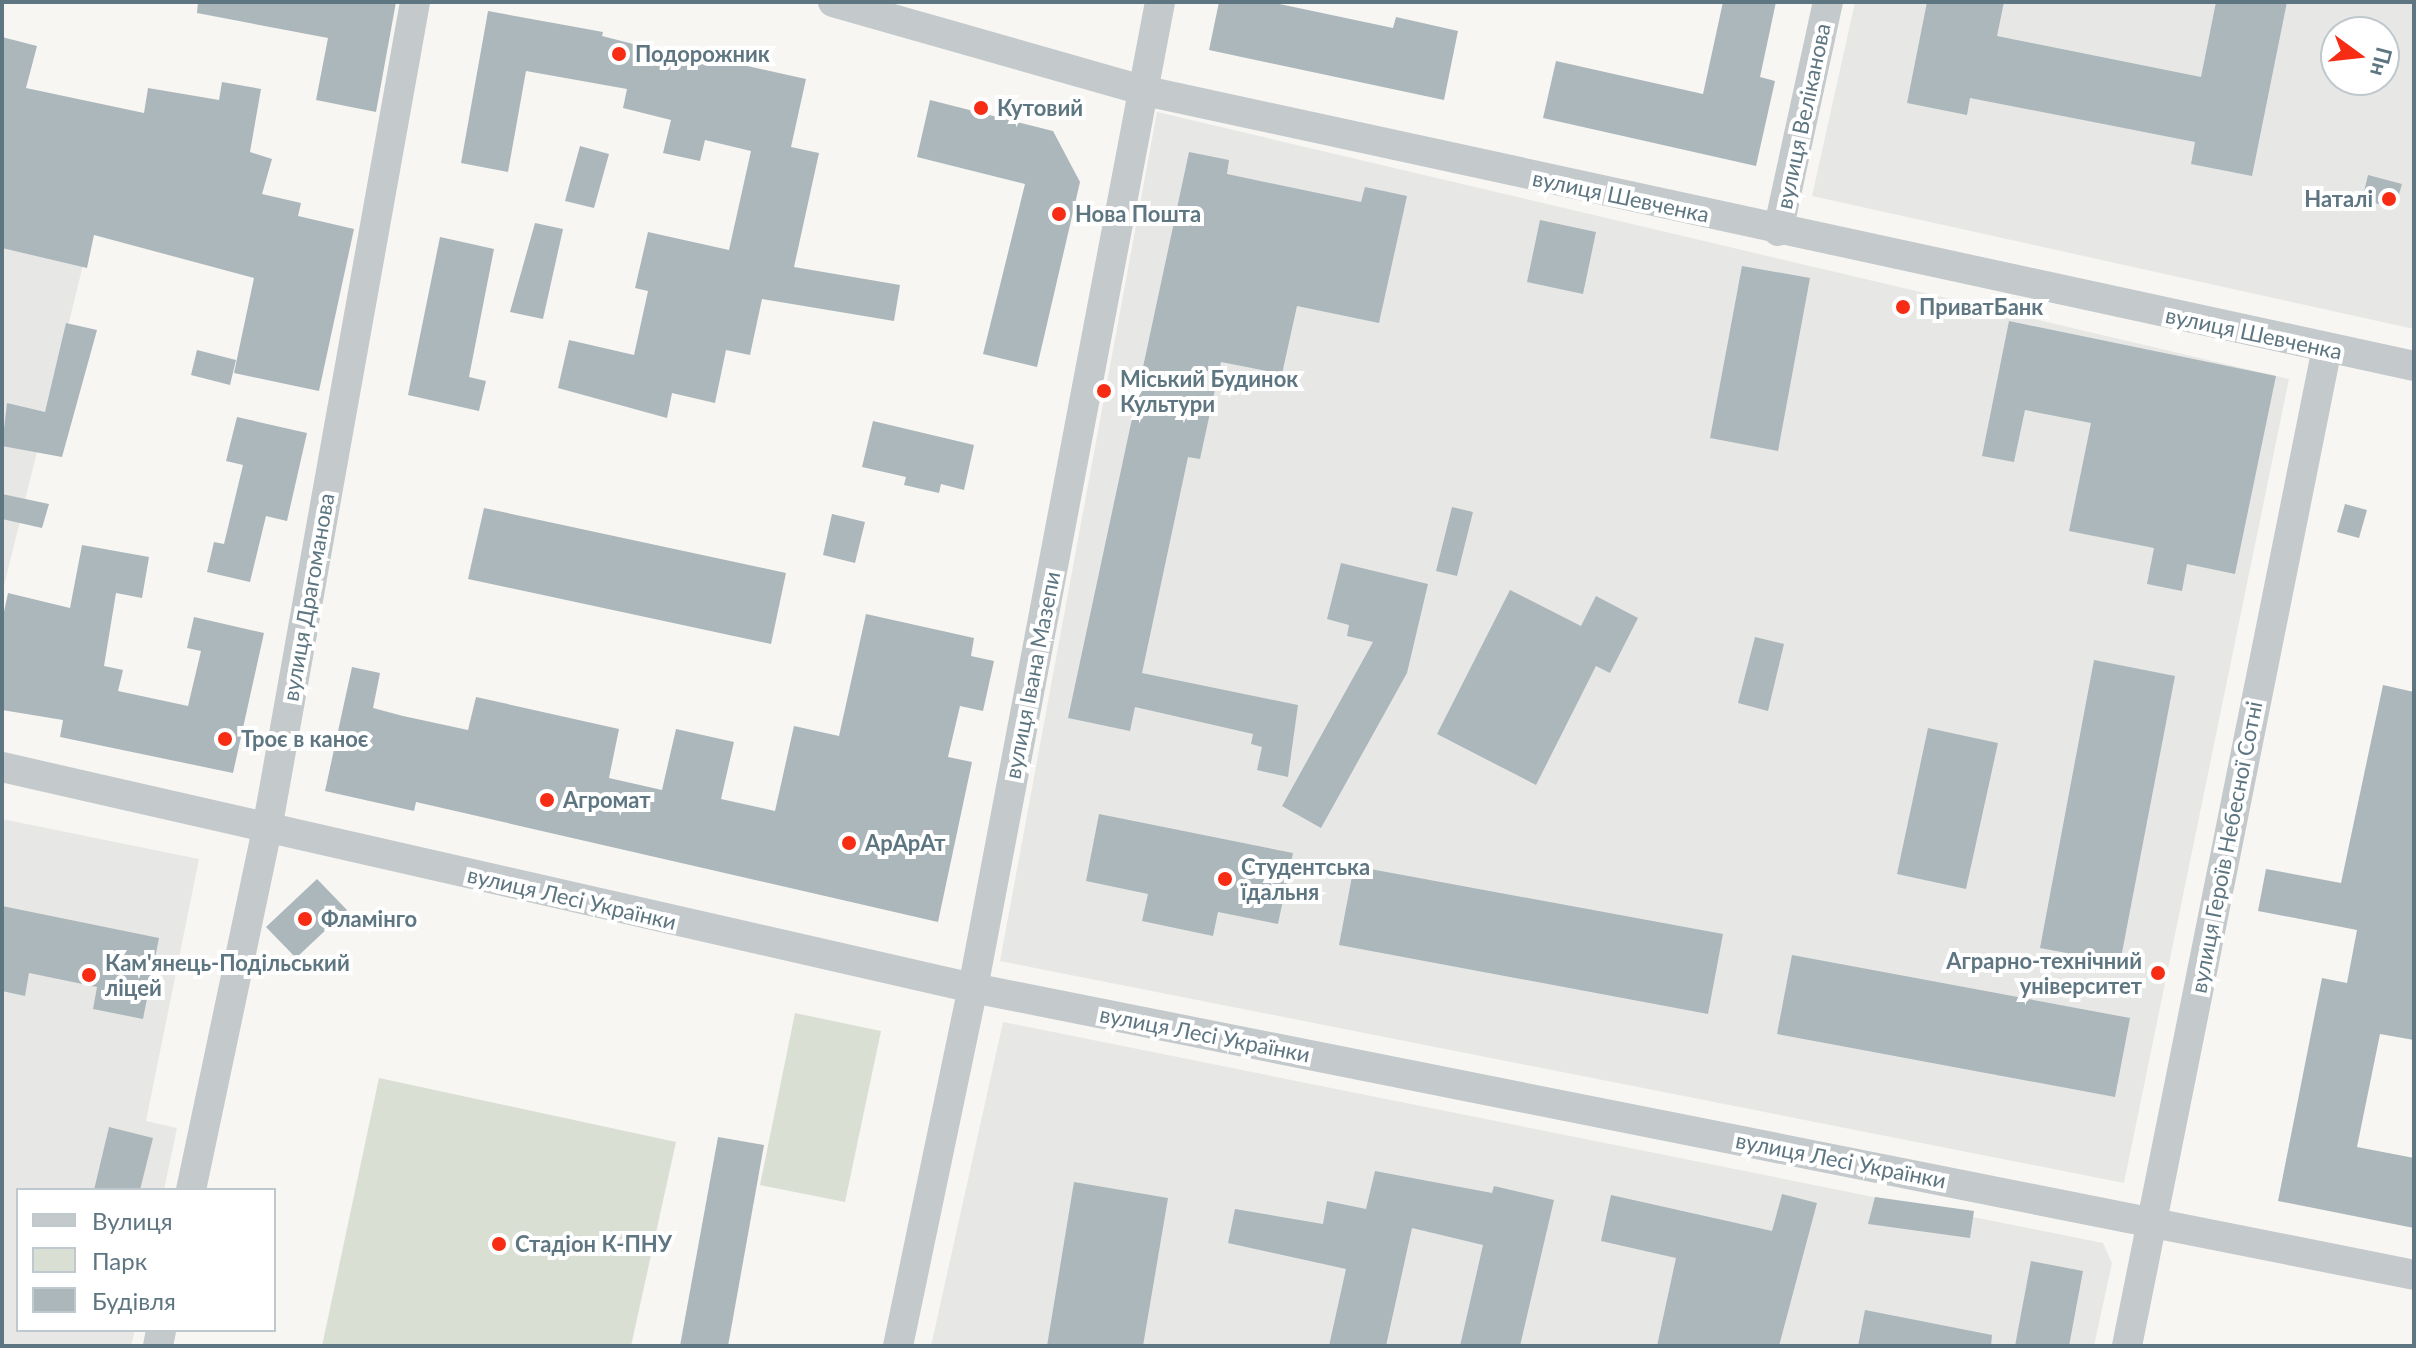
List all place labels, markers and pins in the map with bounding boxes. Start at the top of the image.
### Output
place label: Подорожник [635,41,770,67]
marker: Подорожник [610,45,628,63]
place label: Кутовий [997,95,1083,121]
marker: Кутовий [972,99,990,117]
place label: Наталі [2304,186,2373,212]
marker: Наталі [2380,190,2398,208]
place label: Нова Пошта [1075,201,1201,227]
marker: Нова Пошта [1050,205,1068,223]
place label: ПриватБанк [1919,294,2043,320]
marker: ПриватБанк [1894,298,1912,316]
place label: Міський Будинок Культури [1120,365,1298,416]
marker: Міський Будинок Культури [1095,382,1113,400]
place label: Троє в каноє [241,726,369,752]
marker: Троє в каноє [216,730,234,748]
place label: Агромат [563,787,651,813]
marker: Агромат [538,791,556,809]
place label: АрАрАт [865,830,946,856]
marker: АрАрАт [840,834,858,852]
place label: Студентська їдальня [1241,853,1370,904]
marker: Студентська їдальня [1216,870,1234,888]
place label: Фламінго [321,906,417,932]
marker: Фламінго [296,910,314,928]
place label: Аграрно-технічний університет [1946,947,2142,998]
place label: Кам'янець-Подільський ліцей [105,949,350,1000]
marker: Аграрно-технічний університет [2149,964,2167,982]
marker: Кам'янець-Подільський ліцей [80,966,98,984]
place label: Стадіон К-ПНУ [515,1231,672,1257]
marker: Стадіон К-ПНУ [490,1235,508,1253]

